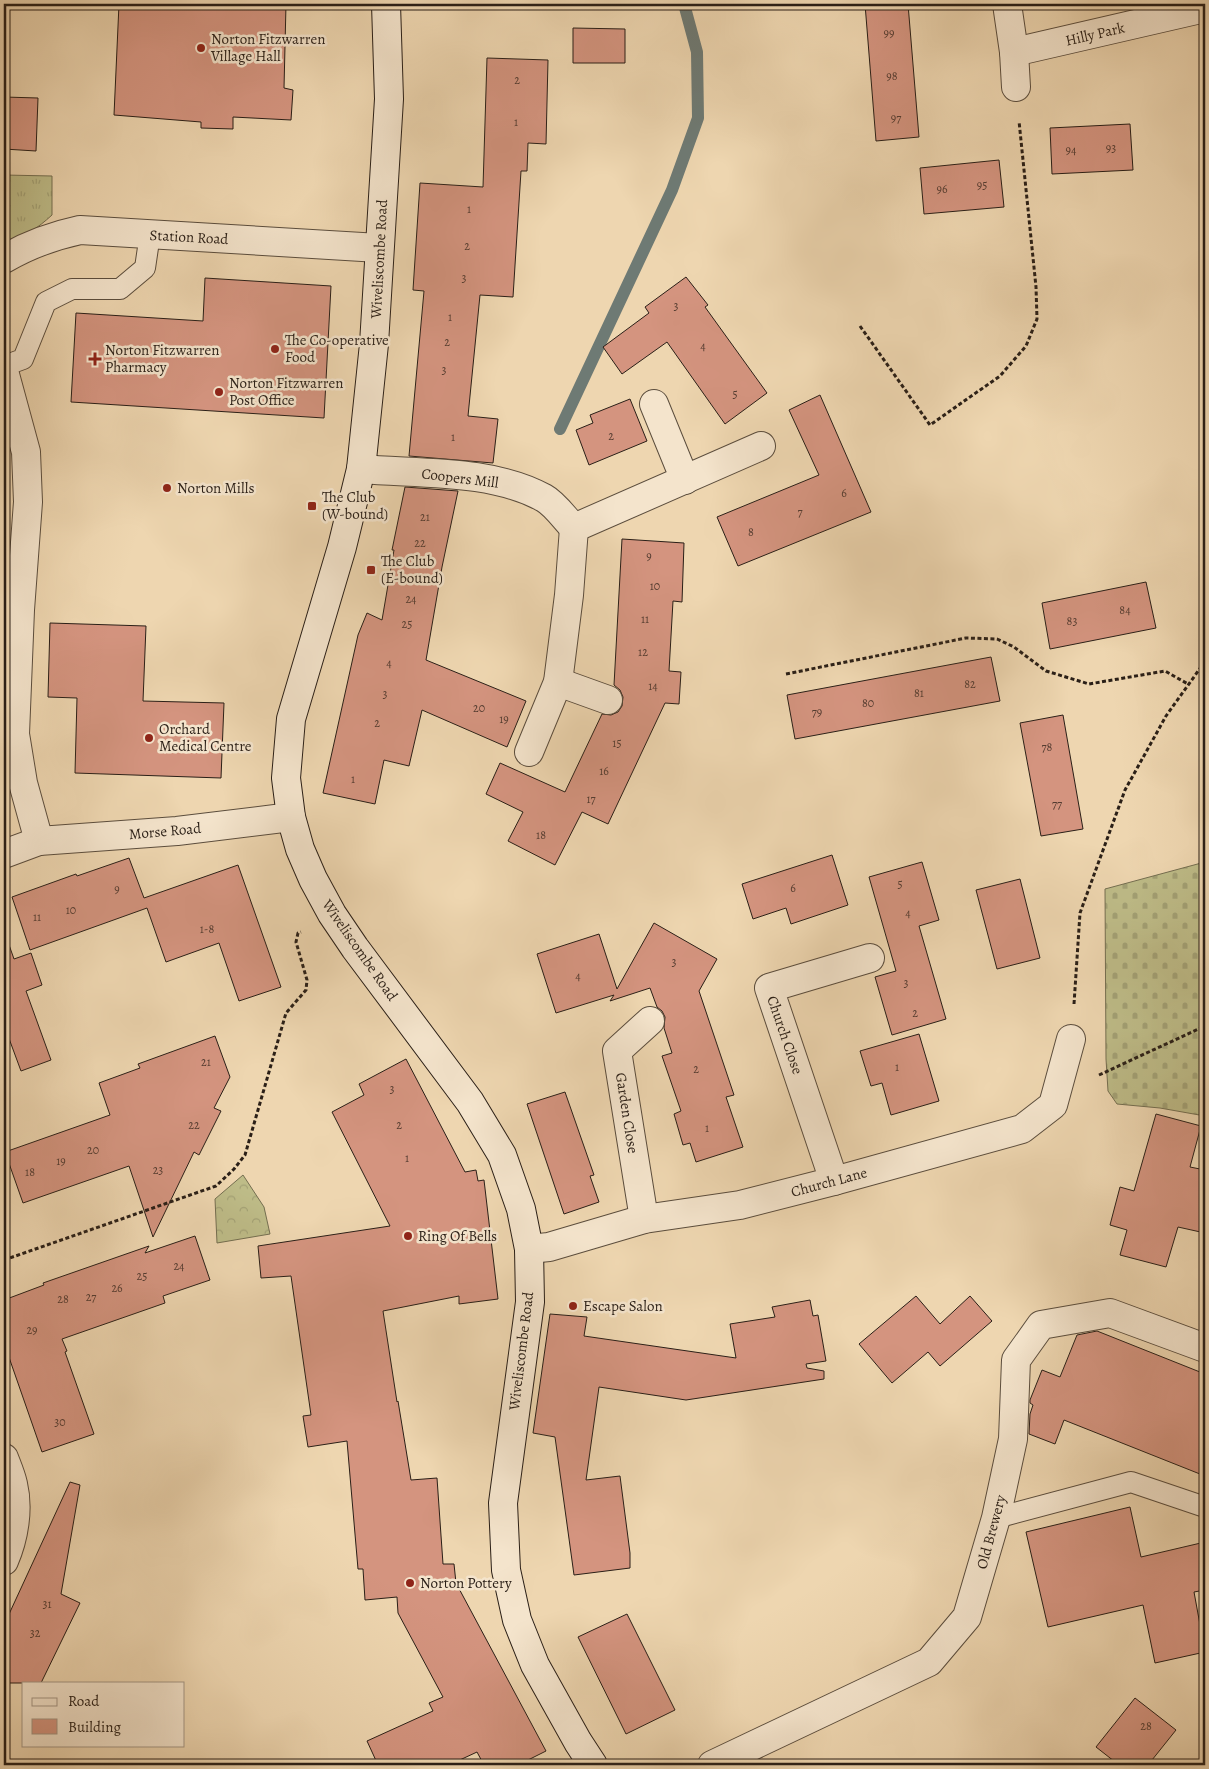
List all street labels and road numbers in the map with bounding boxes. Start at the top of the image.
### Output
street label: Hilly Park [1063,17,1127,51]
street label: Wiveliscombe Road [366,198,392,320]
street label: Station Road [149,225,230,249]
street label: Coopers Mill [420,463,500,493]
street label: Morse Road [128,818,203,844]
street label: Wiveliscombe Road [317,895,403,1005]
street label: Church Close [762,993,808,1077]
street label: Garden Close [611,1071,643,1155]
street label: Church Lane [789,1162,870,1202]
street label: Wiveliscombe Road [504,1290,538,1412]
street label: Old Brewery [972,1492,1011,1571]

